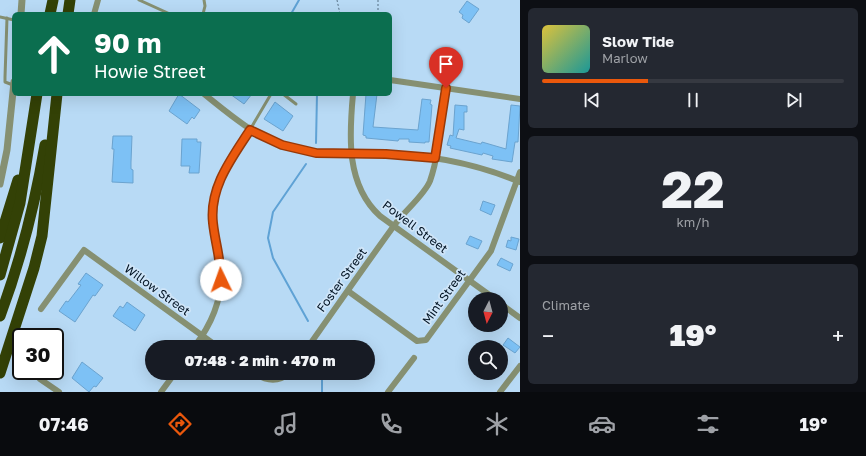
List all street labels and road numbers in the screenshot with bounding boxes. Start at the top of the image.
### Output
street label: Powell Street [380,197,451,256]
street label: Foster Street [313,245,370,315]
street label: Willow Street [121,261,193,319]
street label: Mint Street [419,266,469,327]

